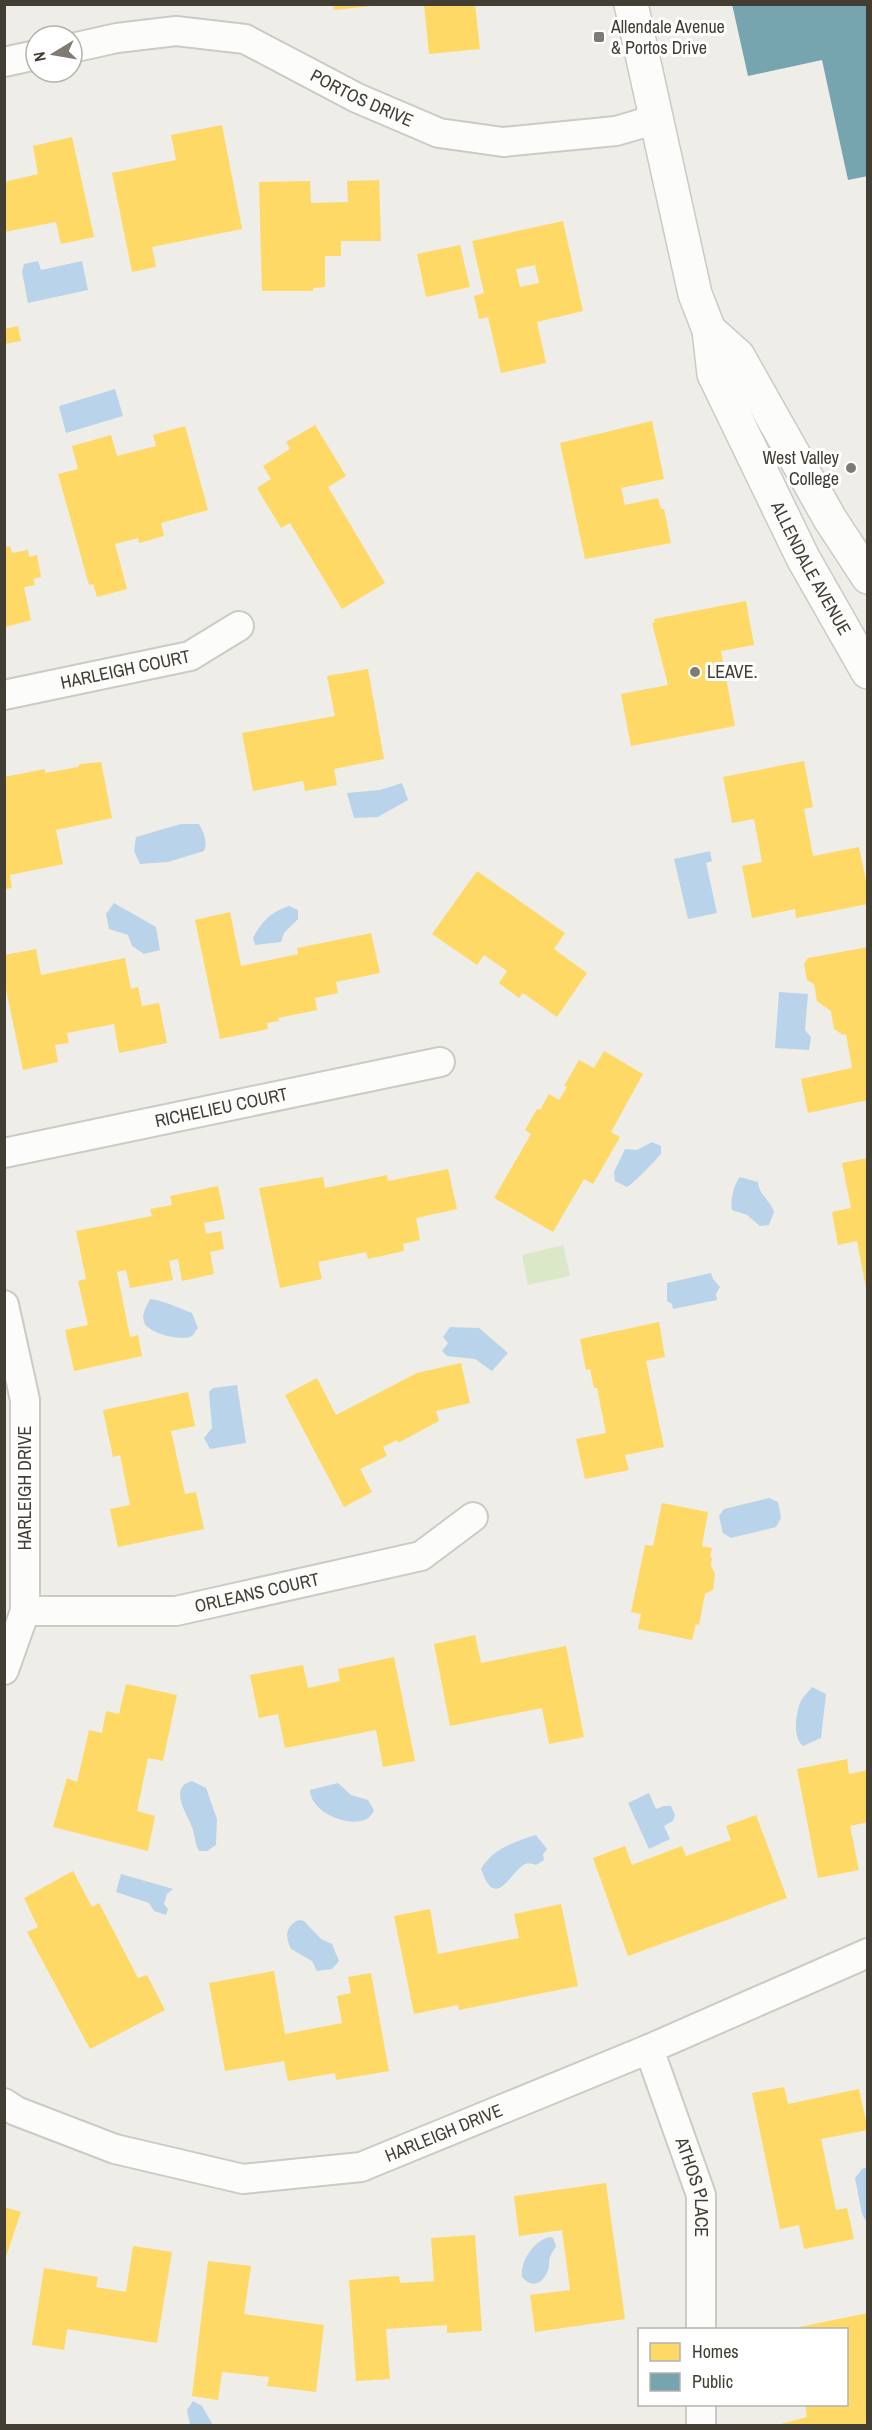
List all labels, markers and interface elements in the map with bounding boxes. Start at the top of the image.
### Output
place label: Allendale Avenue & Portos Drive [610,14,725,60]
north arrow [24,24,84,84]
marker: Allendale Avenue & Portos Drive [592,30,606,44]
text: N [28,50,51,64]
street label: PORTOS DRIVE [306,63,417,133]
place label: West Valley College [762,445,840,491]
marker: West Valley College [844,461,858,475]
street label: ALLENDALE AVENUE [765,496,857,639]
street label: HARLEIGH COURT [58,643,192,695]
place label: LEAVE. [707,659,758,684]
marker: LEAVE. [688,665,702,679]
street label: RICHELIEU COURT [153,1081,290,1133]
street label: HARLEIGH DRIVE [12,1426,37,1550]
street label: ORLEANS COURT [192,1566,322,1618]
street label: HARLEIGH DRIVE [381,2097,506,2168]
street label: ATHOS PLACE [669,2133,715,2237]
legend [638,2328,848,2406]
text: Homes [692,2339,739,2364]
text: Public [692,2369,733,2394]

